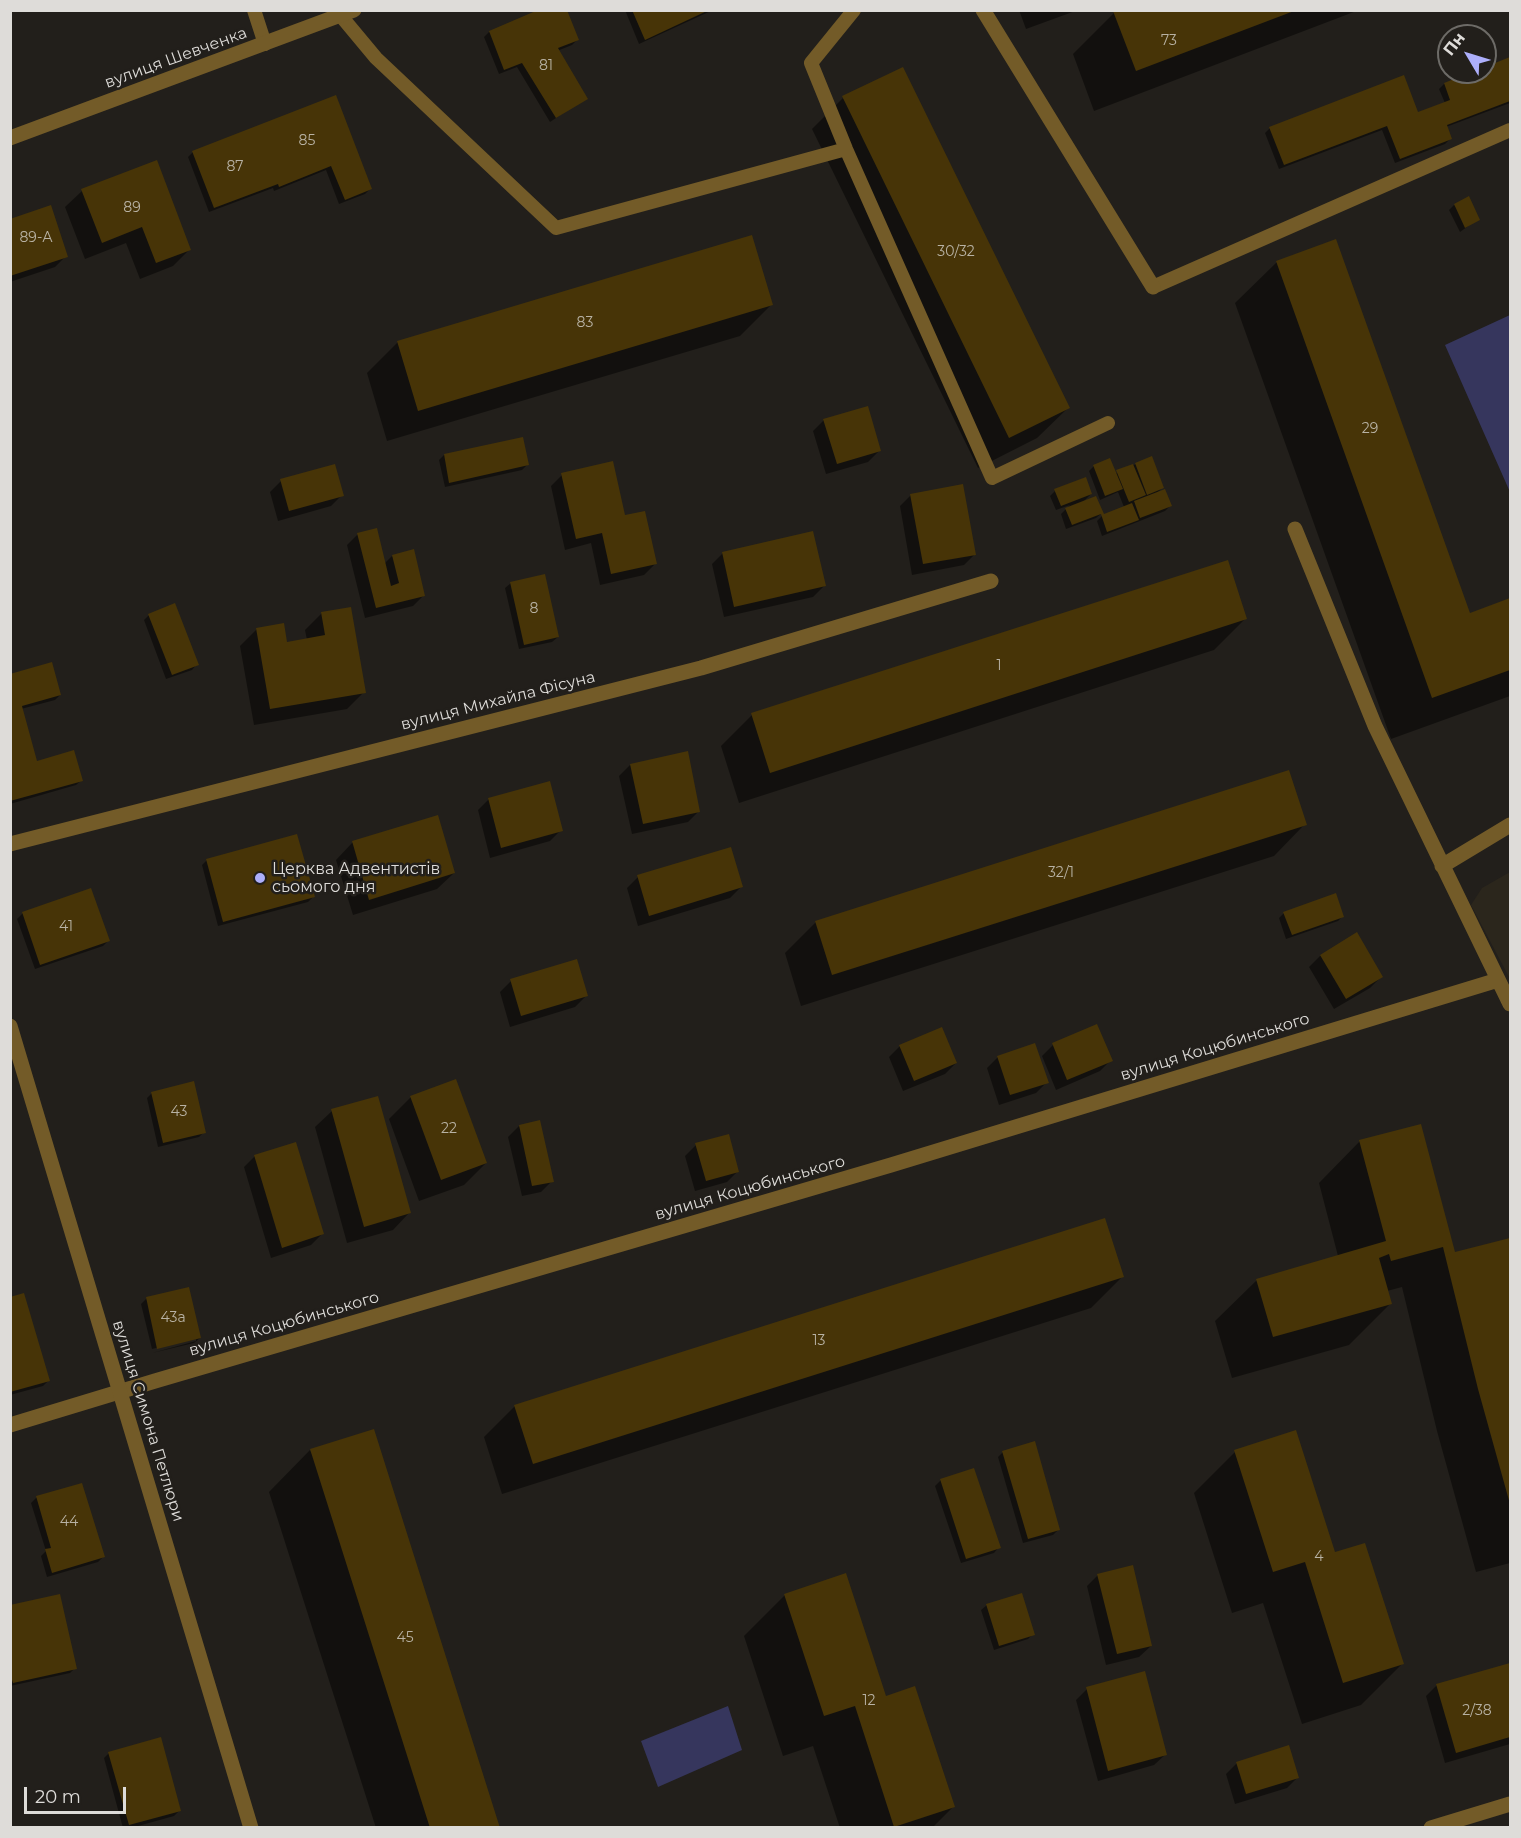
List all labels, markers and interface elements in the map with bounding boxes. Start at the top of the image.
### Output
street label: вулиця Шевченка [102,23,250,93]
north arrow [1437,24,1497,84]
text: Пн [1439,28,1469,59]
house number: 73 [1161,33,1177,49]
house number: 81 [539,58,553,74]
house number: 85 [299,133,315,149]
house number: 87 [226,159,244,175]
house number: 89 [123,200,141,216]
house number: 89-А [19,230,53,246]
house number: 30/32 [937,244,975,260]
house number: 83 [577,315,593,331]
house number: 29 [1362,421,1378,437]
house number: 8 [530,601,538,617]
house number: 1 [996,658,1002,674]
street label: вулиця Михайла Фісуна [399,668,597,734]
place label: Церква Адвентистів сьомого дня [272,859,440,897]
house number: 32/1 [1048,865,1074,881]
marker: Церква Адвентистів сьомого дня [253,871,267,885]
house number: 41 [59,919,73,935]
street label: вулиця Коцюбинського [1118,1009,1312,1085]
house number: 43 [171,1104,187,1120]
house number: 22 [441,1121,457,1137]
street label: вулиця Коцюбинського [653,1152,847,1224]
street label: вулиця Коцюбинського [187,1288,381,1360]
house number: 43а [160,1310,186,1326]
street label: вулиця Симона Петлюри [108,1318,188,1524]
house number: 13 [813,1333,825,1349]
house number: 44 [60,1514,78,1530]
house number: 4 [1314,1549,1324,1565]
house number: 45 [396,1630,414,1646]
house number: 12 [862,1693,876,1709]
house number: 2/38 [1462,1703,1492,1719]
scale bar [27,1775,129,1813]
text: 20 m [35,1786,81,1808]

